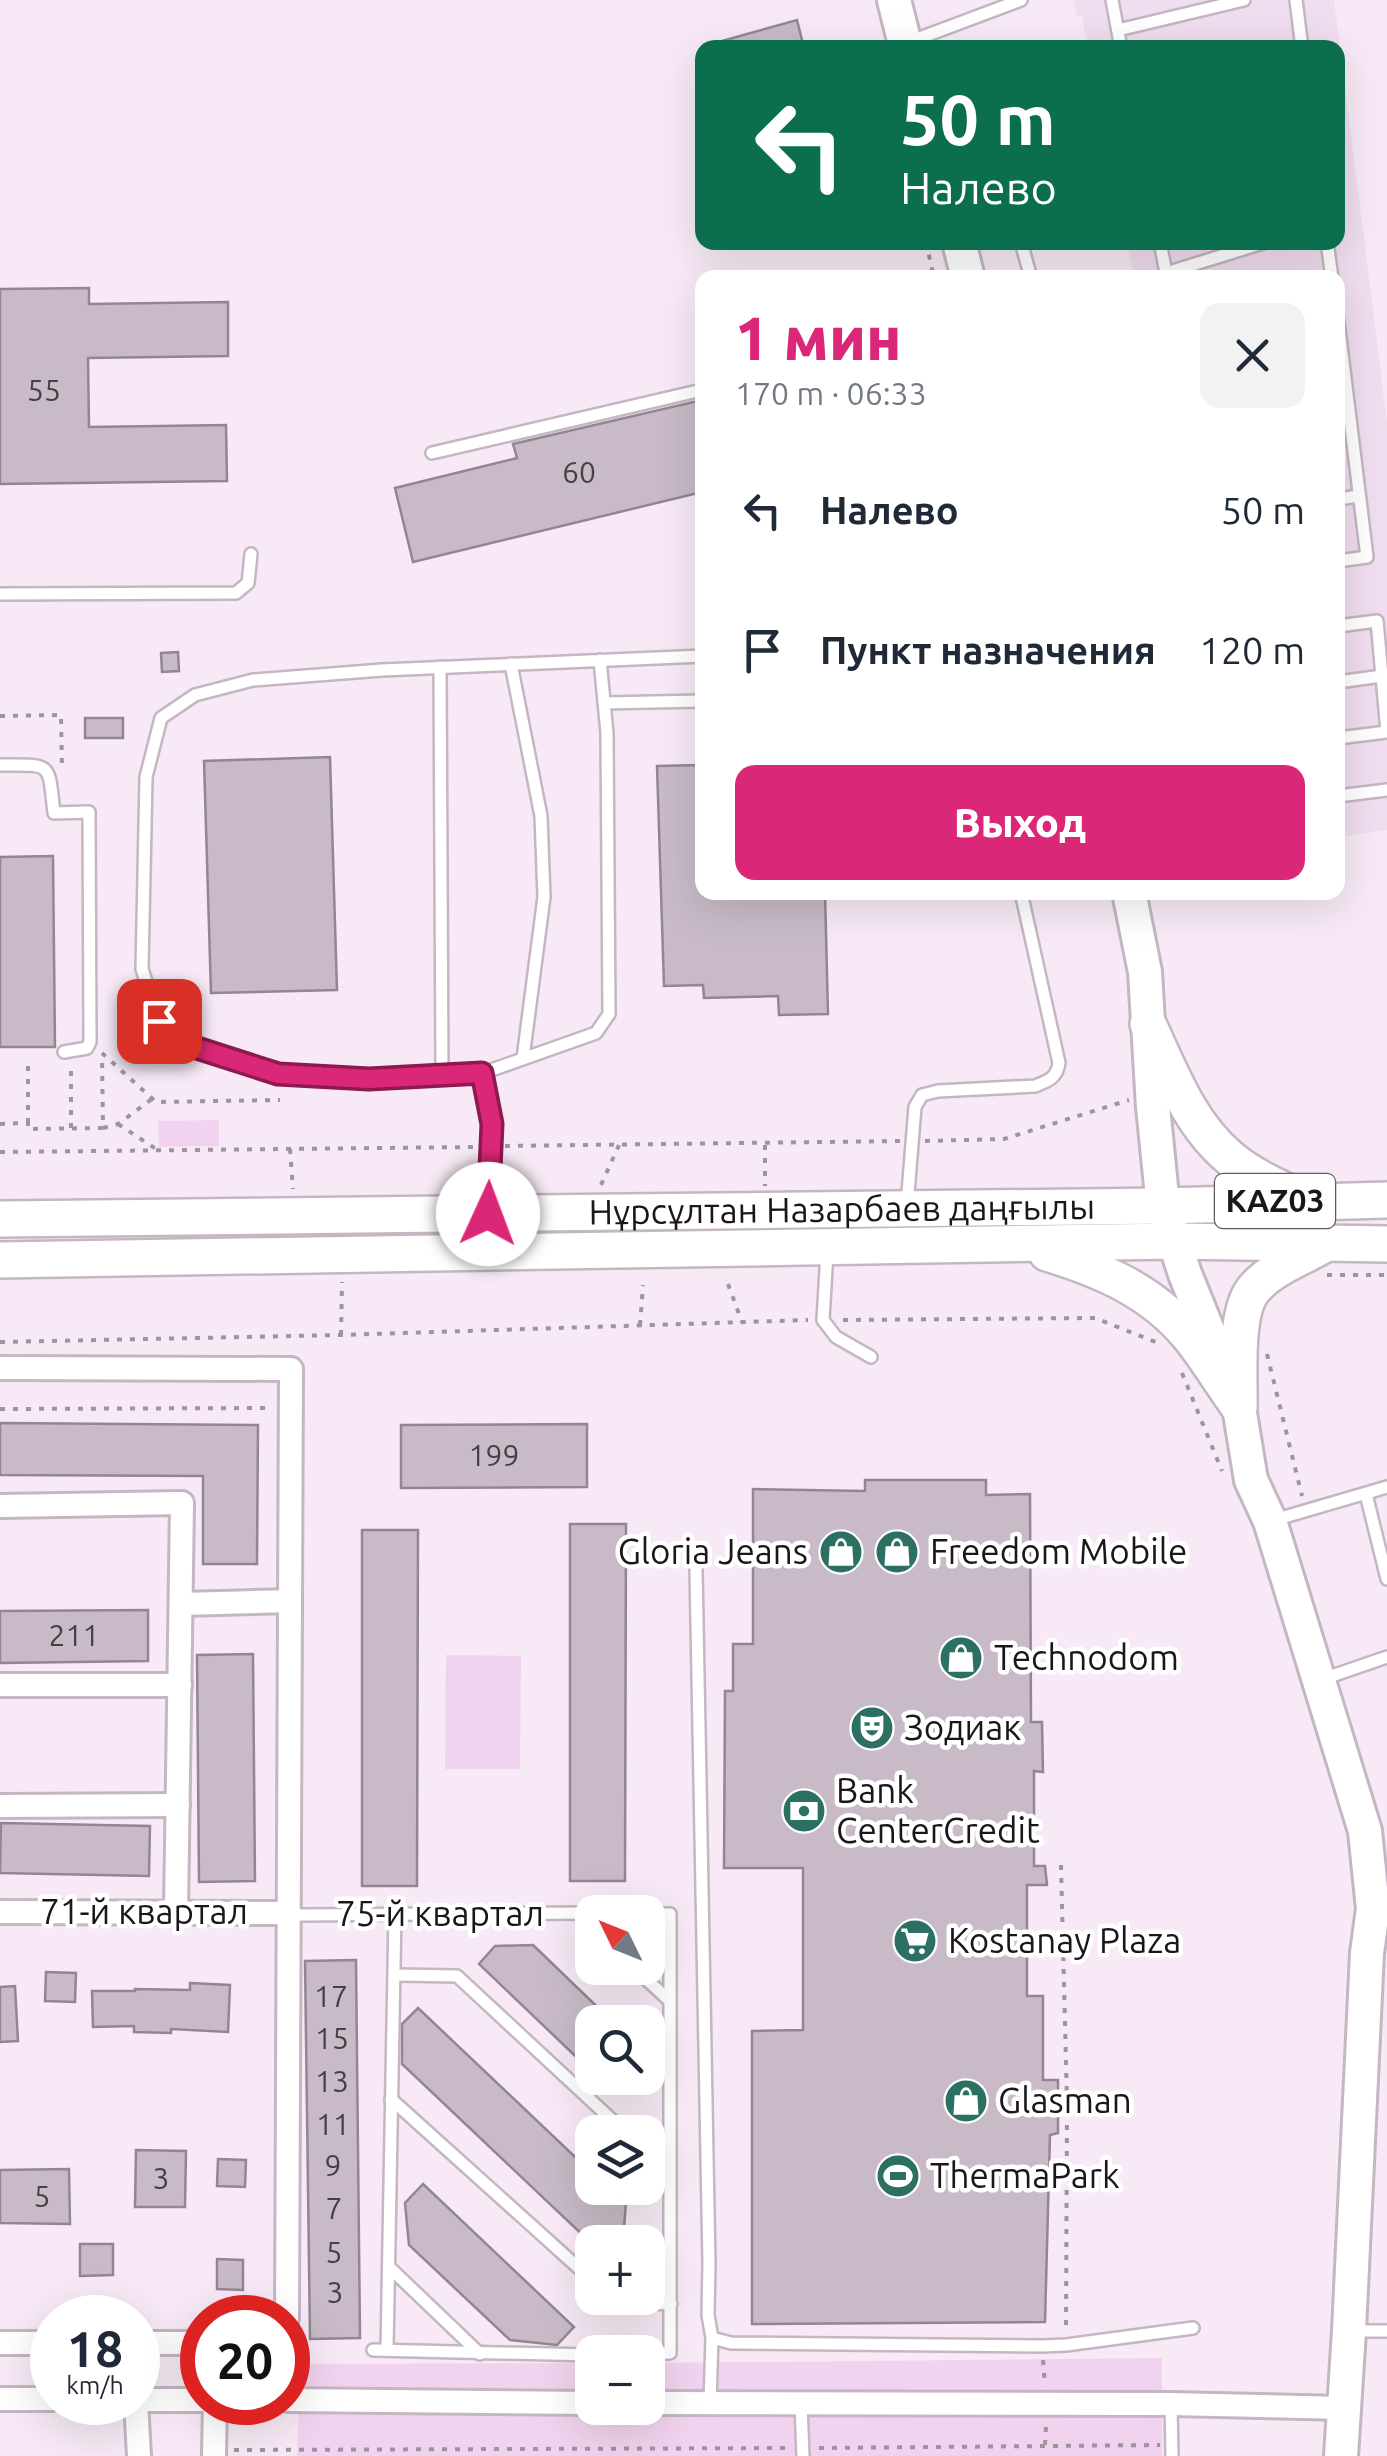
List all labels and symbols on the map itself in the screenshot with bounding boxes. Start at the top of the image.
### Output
house number: 55 [27,373,61,407]
house number: 60 [562,455,596,489]
pin [117,979,202,1064]
position arrow [436,1162,540,1266]
road number: KАZ03 [1215,1174,1335,1228]
street label: Нұрсұлтан Назарбаев даңғылы [588,1186,1095,1231]
house number: 199 [469,1438,519,1472]
shop icon: Gloria Jeans [818,1529,864,1575]
shop icon: Freedom Mobile [874,1529,920,1575]
place label: Gloria Jeans [618,1531,808,1571]
place label: Freedom Mobile [930,1531,1187,1571]
house number: 211 [49,1618,99,1652]
shop icon: Technodom [938,1635,984,1681]
place label: Technodom [994,1637,1179,1677]
theatre icon: Зодиак [849,1705,895,1751]
place label: Зодиак [904,1707,1021,1747]
place label: Bank CenterCredit [836,1770,1040,1850]
bank icon: Bank CenterCredit [781,1788,827,1834]
street label: 71-й квартал [40,1891,248,1931]
street label: 75-й квартал [336,1893,544,1933]
north arrow [575,1895,665,1985]
supermarket icon: Kostanay Plaza [892,1918,938,1964]
place label: Kostanay Plaza [948,1920,1181,1960]
house number: 17 [314,1979,348,2013]
house number: 15 [315,2021,349,2055]
house number: 13 [315,2064,349,2098]
shop icon: Glasman [943,2078,989,2124]
place label: Glasman [998,2080,1132,2120]
house number: 11 [316,2107,350,2141]
house number: 9 [325,2148,341,2182]
sports icon: ThermaPark [875,2153,921,2199]
place label: ThermaPark [930,2155,1120,2195]
house number: 3 [153,2161,169,2195]
house number: 5 [34,2179,50,2213]
house number: 7 [326,2191,342,2225]
house number: 5 [326,2235,342,2269]
house number: 3 [327,2275,343,2309]
speed limit sign: 20 [180,2295,310,2425]

